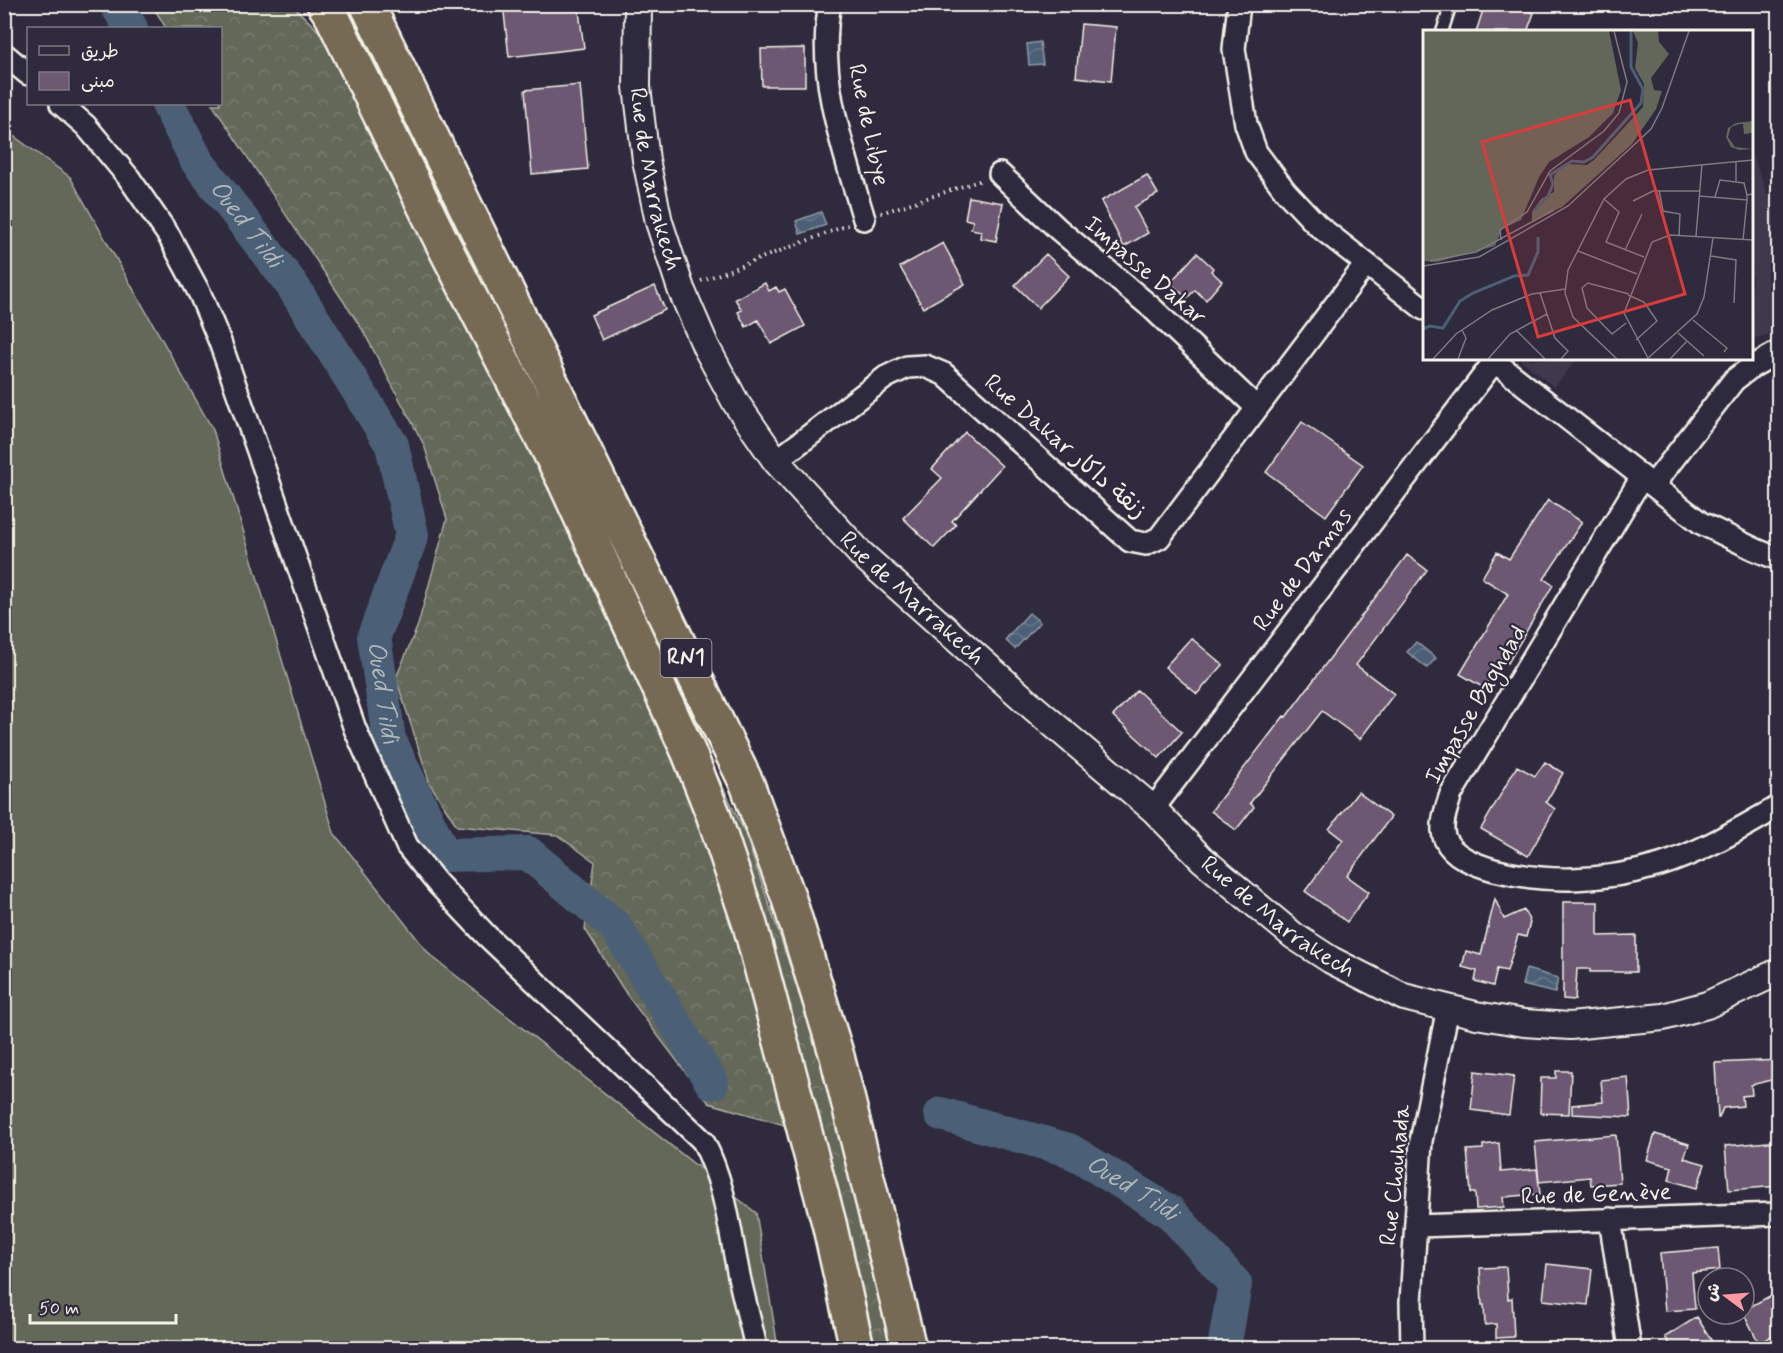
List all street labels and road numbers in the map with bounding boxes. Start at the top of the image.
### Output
street label: Rue de Libye [840,61,896,189]
street label: Rue de Marrakech [622,86,689,275]
street label: Impasse Dakar [1077,209,1213,333]
street label: Rue Dakar زنقة داكار [977,368,1153,526]
street label: Rue de Damas [1246,502,1360,638]
street label: Rue de Marrakech [832,525,991,672]
street label: Impasse Baghdad [1418,620,1536,791]
road number: RN1 [660,639,712,677]
street label: Rue de Marrakech [1194,849,1360,985]
street label: Rue Chouhada [1373,1102,1419,1247]
street label: Rue de Genève [1520,1177,1672,1213]

